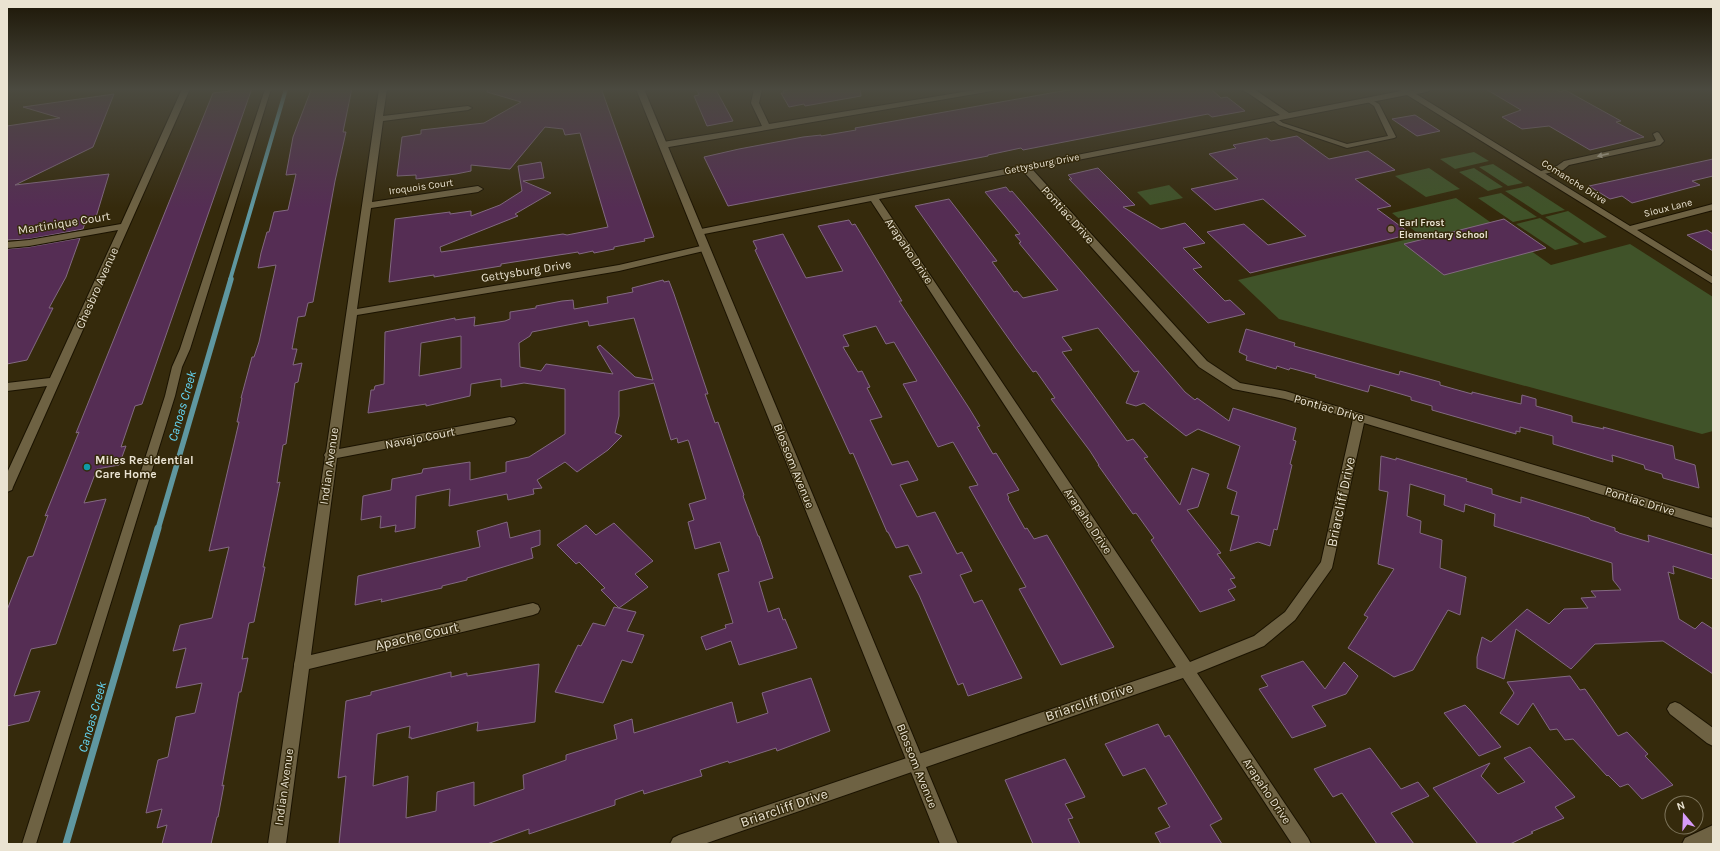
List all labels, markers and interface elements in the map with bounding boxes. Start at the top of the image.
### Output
street label: Gettysburg Drive [1004,151,1080,177]
one-way arrow [1597,152,1609,158]
street label: Comanche Drive [1539,157,1609,207]
street label: Iroquois Court [388,177,454,197]
street label: Pontiac Drive [1039,183,1097,247]
street label: Sioux Lane [1643,196,1693,220]
street label: Martinique Court [17,209,112,237]
street label: Arapaho Drive [882,216,936,286]
place label: Earl Frost Elementary School [1399,217,1488,241]
marker: Earl Frost Elementary School [1386,224,1396,234]
street label: Chesbro Avenue [73,245,121,331]
street label: Gettysburg Drive [480,257,572,285]
water label: Canoas Creek [165,369,199,443]
street label: Pontiac Drive [1292,391,1366,425]
street label: Blossom Avenue [771,422,817,510]
street label: Navajo Court [384,424,456,452]
street label: Indian Avenue [317,427,341,505]
place label: Miles Residential Care Home [95,453,194,481]
street label: Briarcliff Drive [1323,455,1359,549]
marker: Miles Residential Care Home [82,462,92,472]
street label: Pontiac Drive [1603,484,1677,518]
street label: Arapaho Drive [1061,486,1115,556]
street label: Apache Court [374,618,460,654]
street label: Briarcliff Drive [1043,679,1135,725]
water label: Canoas Creek [75,680,109,754]
street label: Blossom Avenue [894,722,940,810]
street label: Indian Avenue [272,748,296,826]
street label: Arapaho Drive [1240,756,1294,826]
street label: Briarcliff Drive [738,785,830,831]
north arrow [1664,795,1704,835]
text: N [1675,799,1687,813]

